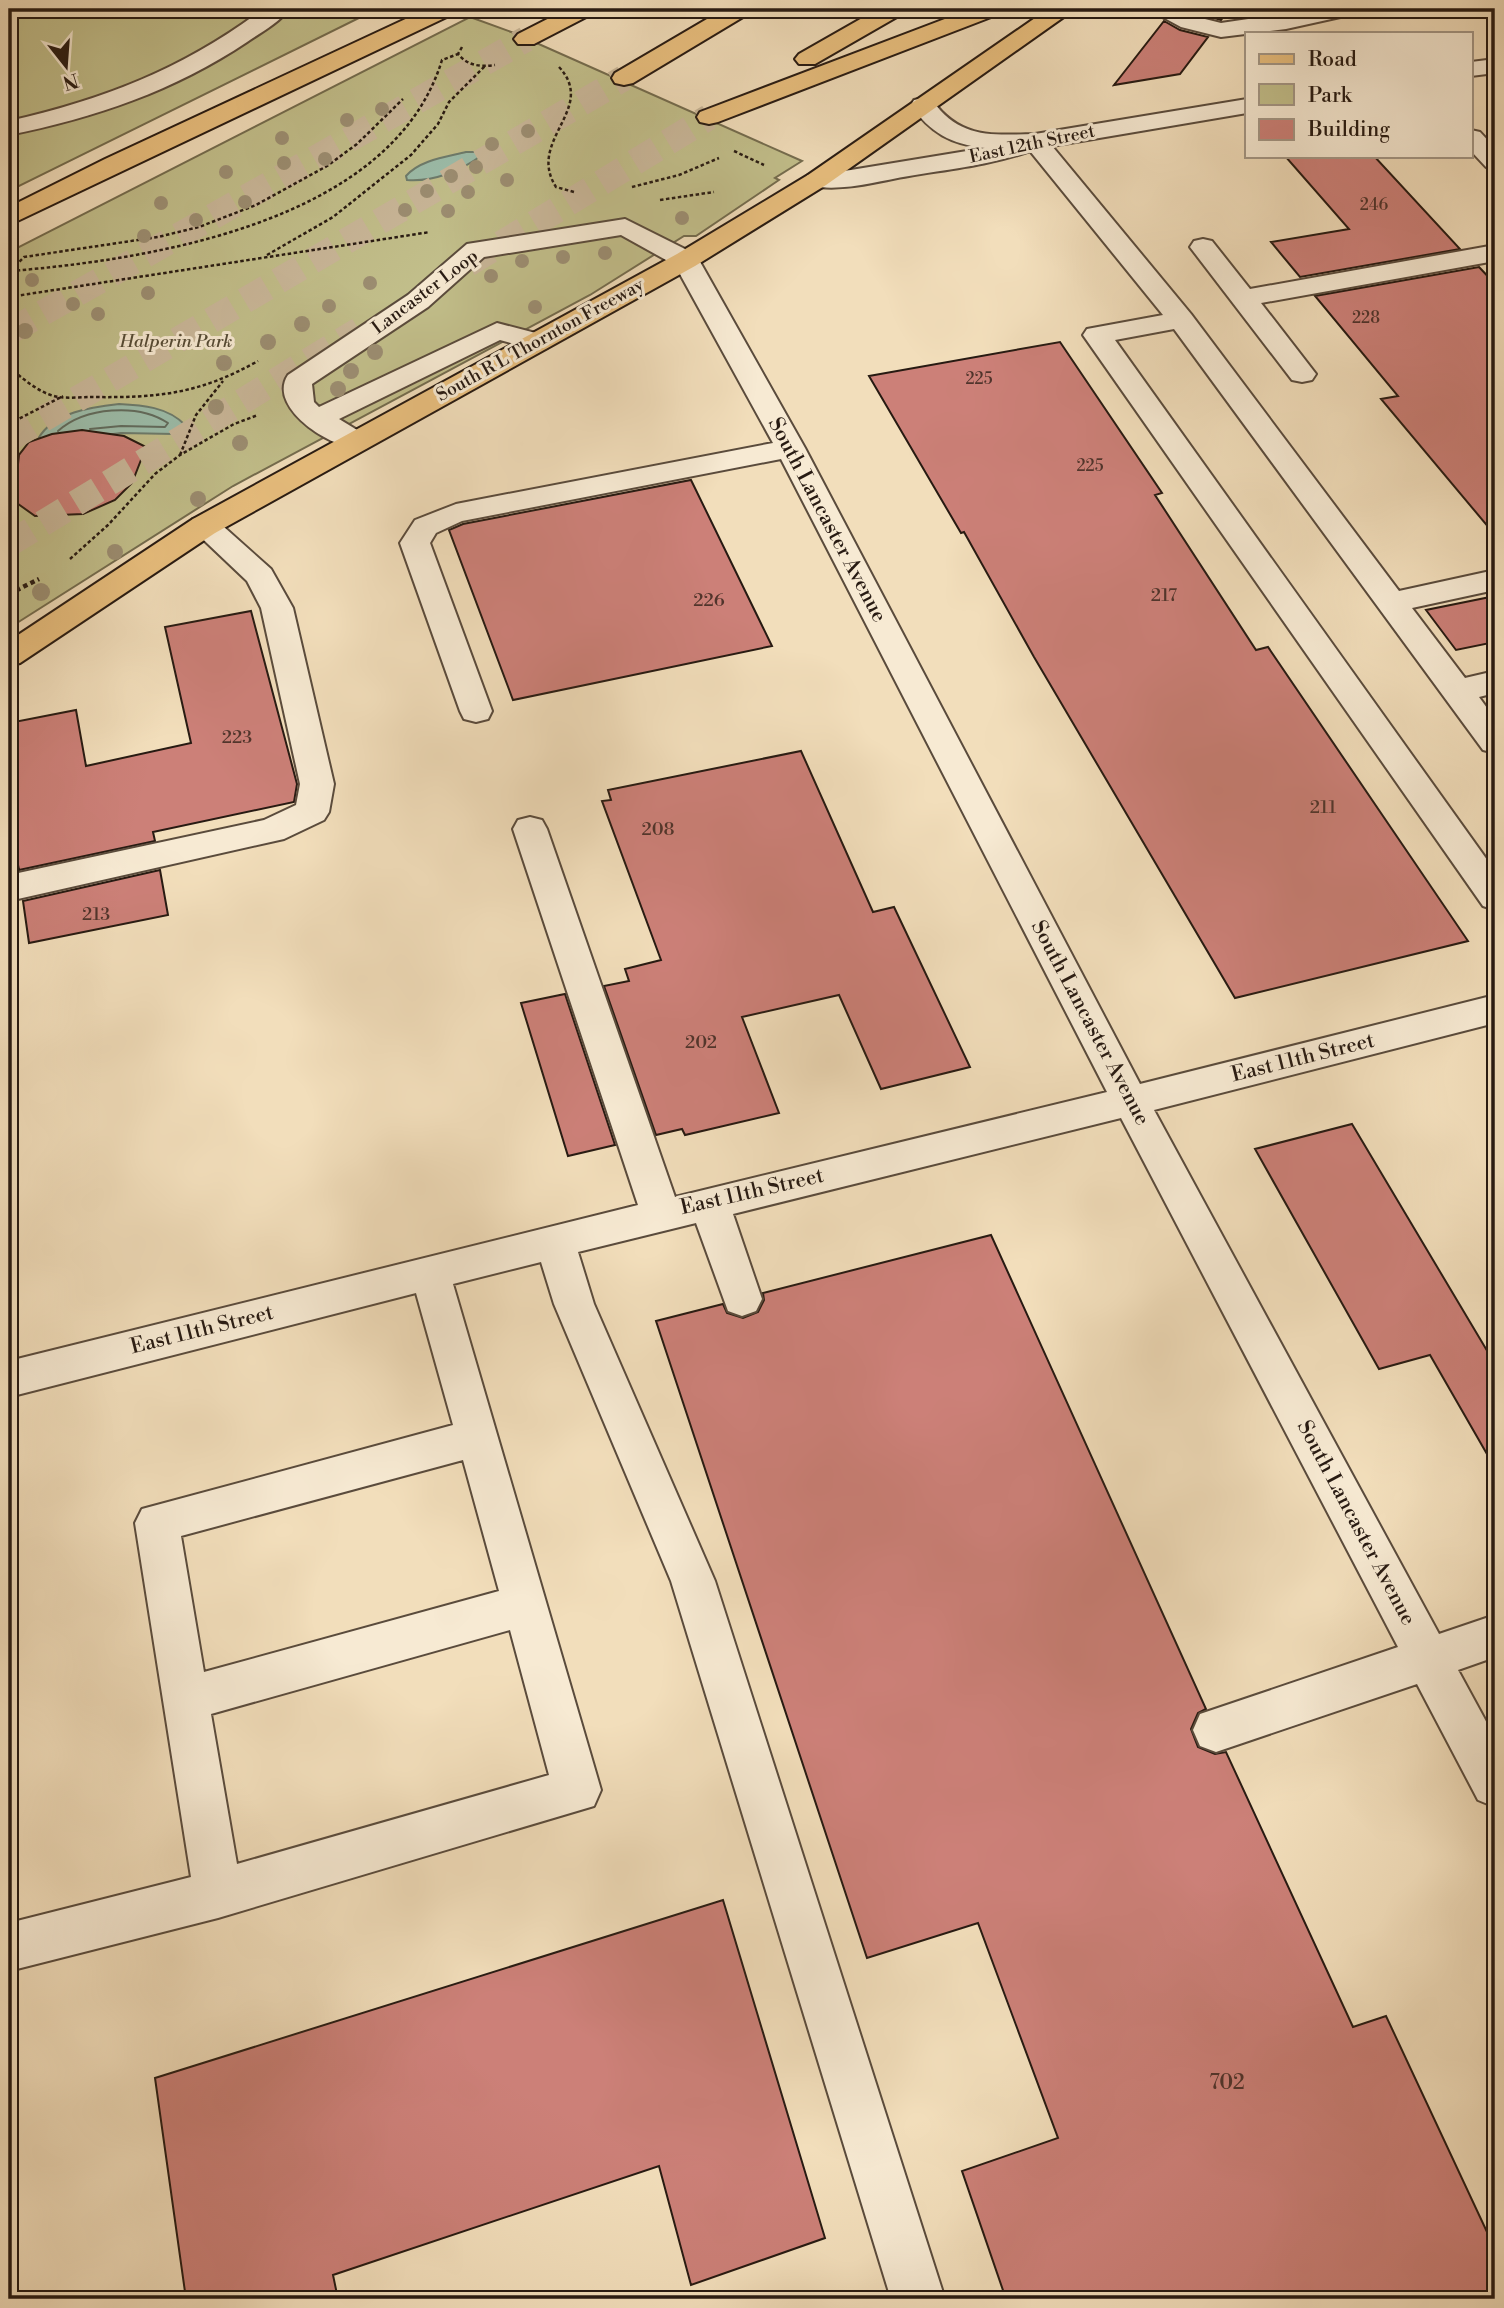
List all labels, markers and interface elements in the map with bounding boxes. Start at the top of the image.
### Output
north arrow [32,32,102,102]
legend [1245,32,1472,158]
text: Road [1308,47,1357,73]
text: N [60,68,81,95]
text: Park [1308,83,1353,109]
text: Building [1307,117,1390,143]
street label: East 12th Street [967,119,1098,169]
house number: 246 [1360,195,1389,215]
street label: Lancaster Loop [367,244,483,340]
street label: South R L Thornton Freeway [432,273,648,407]
house number: 228 [1352,308,1380,328]
park label: Halperin Park [119,330,232,353]
house number: 225 [965,369,993,389]
street label: South Lancaster Avenue [762,413,892,627]
house number: 225 [1076,456,1104,476]
house number: 217 [1151,584,1177,607]
house number: 226 [693,589,725,612]
house number: 223 [222,726,252,749]
house number: 211 [1310,796,1337,819]
house number: 208 [641,818,675,841]
house number: 213 [82,903,110,926]
street label: South Lancaster Avenue [1025,916,1155,1130]
street label: East 11th Street [1229,1028,1378,1088]
house number: 202 [685,1031,717,1054]
street label: East 11th Street [678,1163,827,1221]
street label: East 11th Street [128,1300,277,1360]
street label: South Lancaster Avenue [1291,1416,1421,1630]
house number: 702 [1209,2070,1245,2096]

